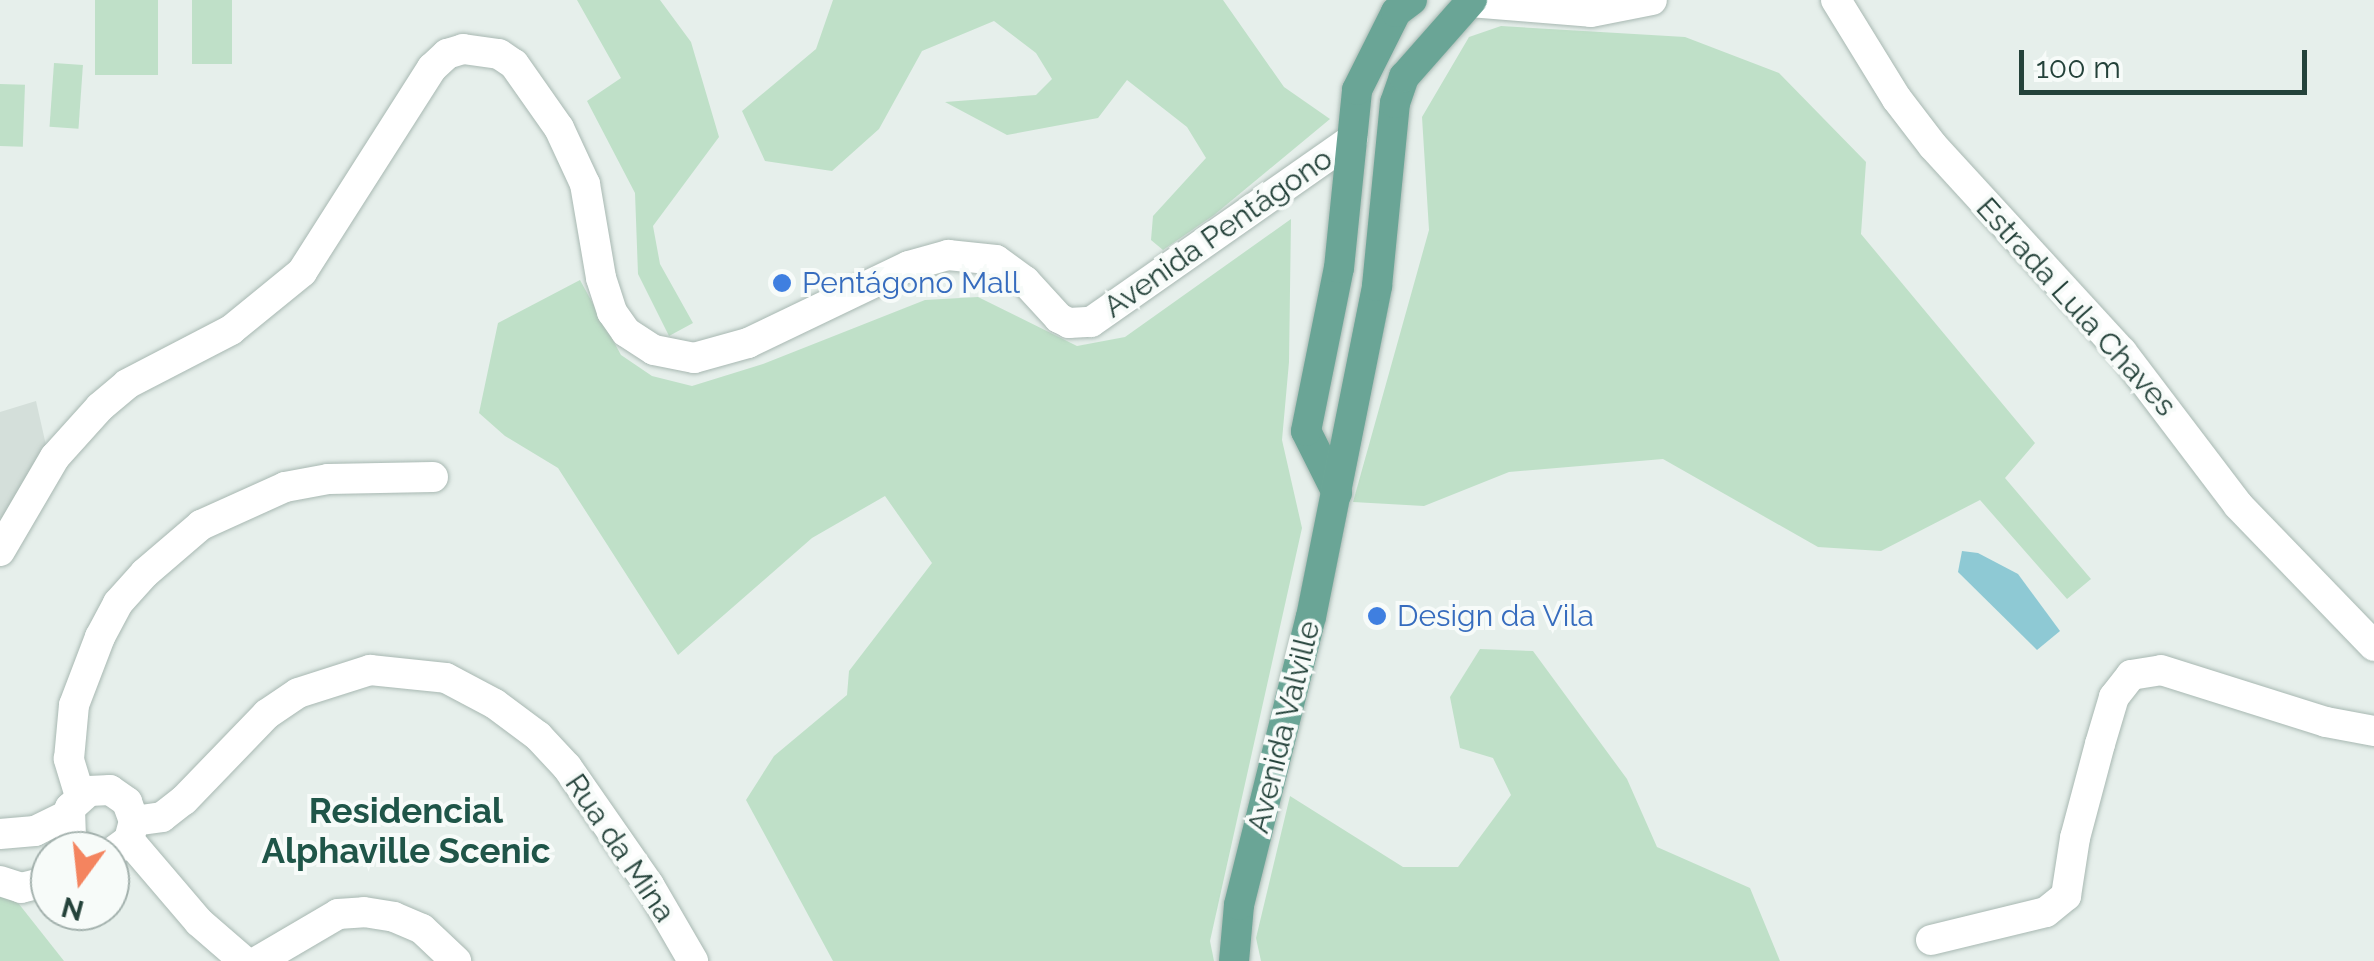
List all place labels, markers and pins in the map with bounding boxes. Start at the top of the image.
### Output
place label: Pentágono Mall [802,265,1020,301]
marker: Pentágono Mall [771,272,793,294]
place label: Design da Vila [1397,598,1595,634]
marker: Design da Vila [1366,605,1388,627]

